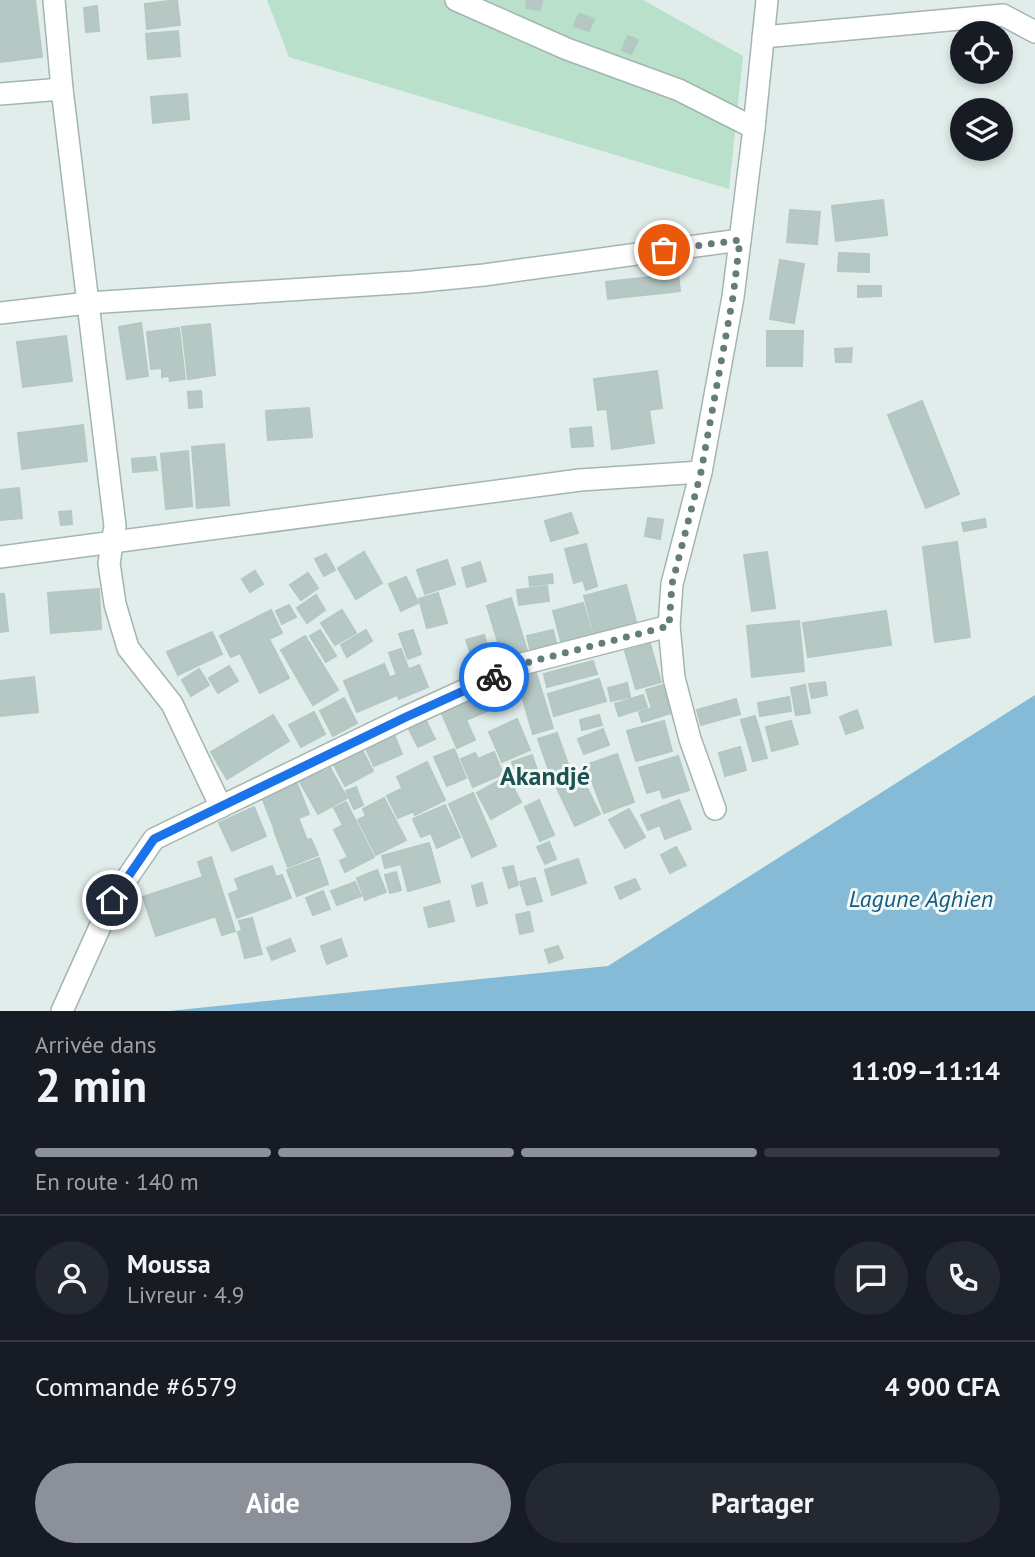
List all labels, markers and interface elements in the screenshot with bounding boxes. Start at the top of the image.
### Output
map controls [950,21,1013,161]
button: locate [950,21,1013,84]
button: layers [950,98,1013,161]
pin [634,220,694,280]
icon: bag [645,231,683,269]
courier [459,642,529,712]
icon: bike [475,658,513,696]
district label: Akandjé [500,759,590,792]
pin [82,870,142,930]
icon: home [93,881,131,919]
water label: Lagune Aghien [849,883,993,914]
text: Arrivée dans [35,1030,156,1059]
text: 11:09–11:14 [851,1054,1000,1087]
text: 2 min [35,1055,147,1115]
text: En route · 140 m [35,1167,199,1196]
button: person [35,1241,109,1315]
button: chat [834,1241,908,1315]
button: phone [926,1241,1000,1315]
text: Moussa [127,1247,211,1280]
text: Livreur · 4.9 [127,1280,244,1309]
text: Commande #6579 [35,1370,237,1403]
text: 4 900 CFA [885,1370,1000,1403]
button: Aide [35,1463,511,1543]
button: Partager [525,1463,1000,1543]

